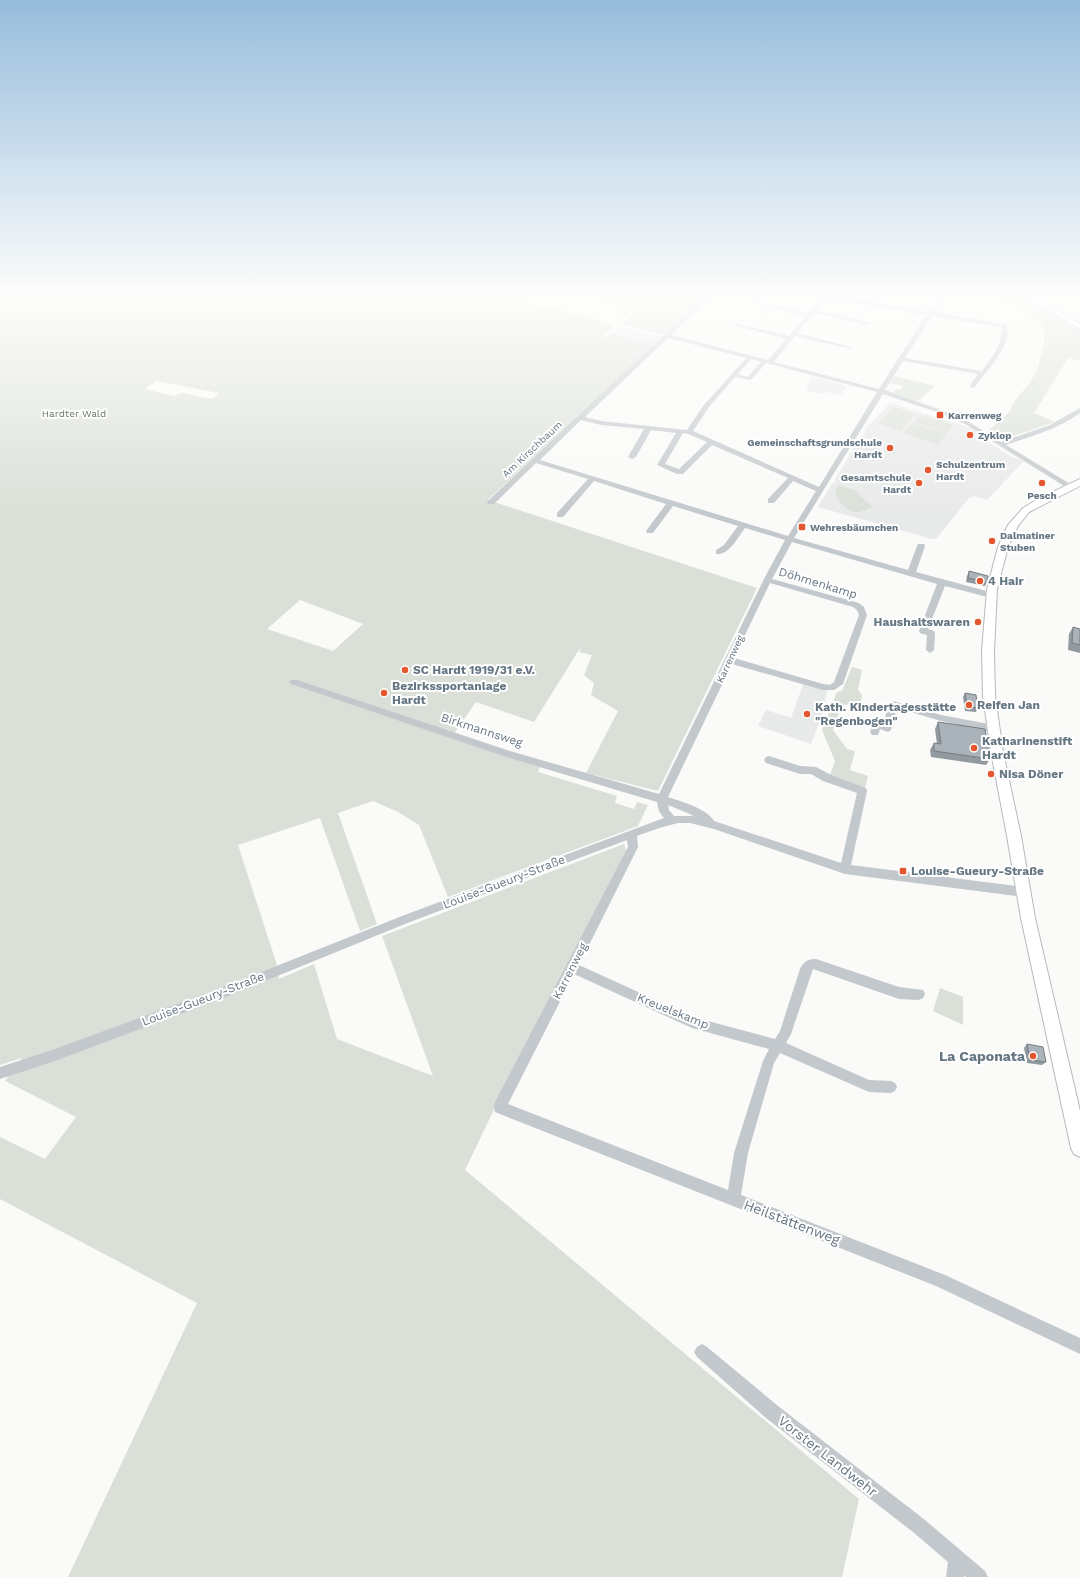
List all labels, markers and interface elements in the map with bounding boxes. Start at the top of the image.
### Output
park label: Hardter Wald [42,408,106,419]
marker: Karrenweg [935,410,945,420]
place label: Karrenweg [948,410,1002,421]
street label: Am Kirschbaum [500,419,564,479]
marker: Zyklop [965,430,975,440]
place label: Zyklop [978,430,1012,441]
place label: Gemeinschaftsgrundschule Hardt [747,437,883,460]
marker: Gemeinschaftsgrundschule Hardt [885,443,895,453]
place label: Schulzentrum Hardt [936,459,1005,482]
marker: Schulzentrum Hardt [923,465,933,475]
place label: Gesamtschule Hardt [841,472,912,495]
marker: Gesamtschule Hardt [914,478,924,488]
marker: Pesch [1037,478,1047,488]
place label: Pesch [1027,490,1057,501]
marker: Wehresbäumchen [797,522,807,532]
place label: Wehresbäumchen [810,522,898,533]
place label: Dalmatiner Stuben [1000,530,1055,553]
marker: Dalmatiner Stuben [987,536,997,546]
street label: Döhmenkamp [777,564,859,602]
place label: 4 Hair [988,574,1024,588]
marker: 4 Hair [975,576,985,586]
place label: Haushaltswaren [874,615,970,629]
marker: Haushaltswaren [973,617,983,627]
street label: Karrenweg [714,633,746,685]
place label: SC Hardt 1919/31 e.V. [413,663,535,677]
marker: SC Hardt 1919/31 e.V. [400,665,410,675]
place label: Bezirkssportanlage Hardt [392,679,506,707]
marker: Bezirkssportanlage Hardt [379,688,389,698]
place label: Reifen Jan [977,698,1040,712]
place label: Kath. Kindertagesstätte "Regenbogen" [815,700,956,728]
marker: Reifen Jan [964,700,974,710]
marker: Kath. Kindertagesstätte "Regenbogen" [802,709,812,719]
street label: Birkmannsweg [439,710,525,750]
place label: Katharinenstift Hardt [982,734,1073,762]
marker: Katharinenstift Hardt [969,743,979,753]
place label: Nisa Döner [999,767,1064,781]
marker: Nisa Döner [986,769,996,779]
street label: Louise-Gueury-Straße [441,852,567,912]
place label: Louise-Gueury-Straße [911,864,1044,878]
marker: Louise-Gueury-Straße [898,866,908,876]
street label: Karrenweg [550,940,590,1002]
street label: Louise-Gueury-Straße [140,969,266,1029]
street label: Kreuelskamp [635,990,711,1032]
place label: La Caponata [939,1048,1026,1064]
marker: La Caponata [1028,1051,1038,1061]
street label: Heilstättenweg [742,1196,843,1248]
street label: Vorster Landwehr [775,1412,881,1500]

